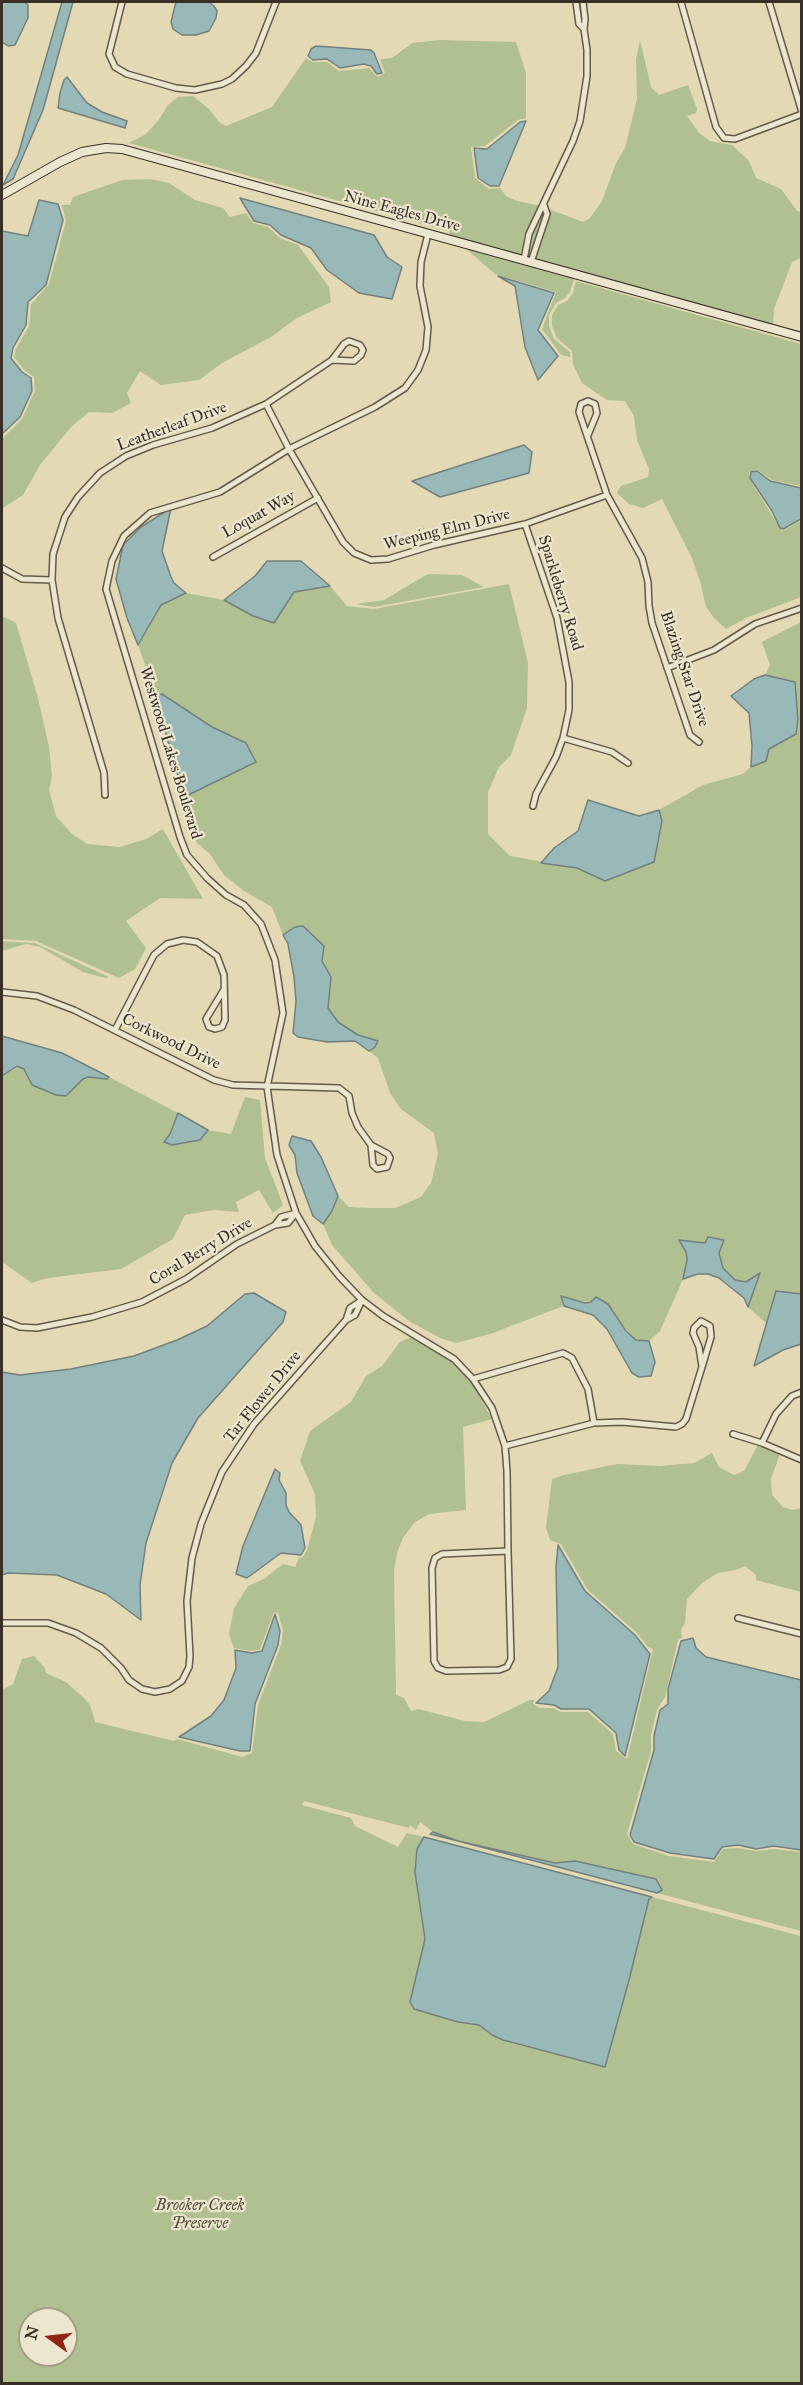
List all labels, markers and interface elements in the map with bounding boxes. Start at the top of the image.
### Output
street label: Nine Eagles Drive [342,187,462,237]
street label: Leatherleaf Drive [114,398,230,456]
street label: Loquat Way [219,487,299,543]
street label: Weeping Elm Drive [382,505,512,555]
street label: Sparkleberry Road [533,533,587,653]
street label: Blazing Star Drive [655,609,713,729]
street label: Westwood Lakes Boulevard [135,664,205,842]
street label: Corkwood Drive [118,1010,224,1074]
street label: Coral Berry Drive [146,1214,256,1290]
street label: Tar Flower Drive [220,1347,306,1447]
park label: Brooker Creek Preserve [156,2196,244,2234]
north arrow [18,2307,78,2367]
text: N [21,2324,43,2342]

